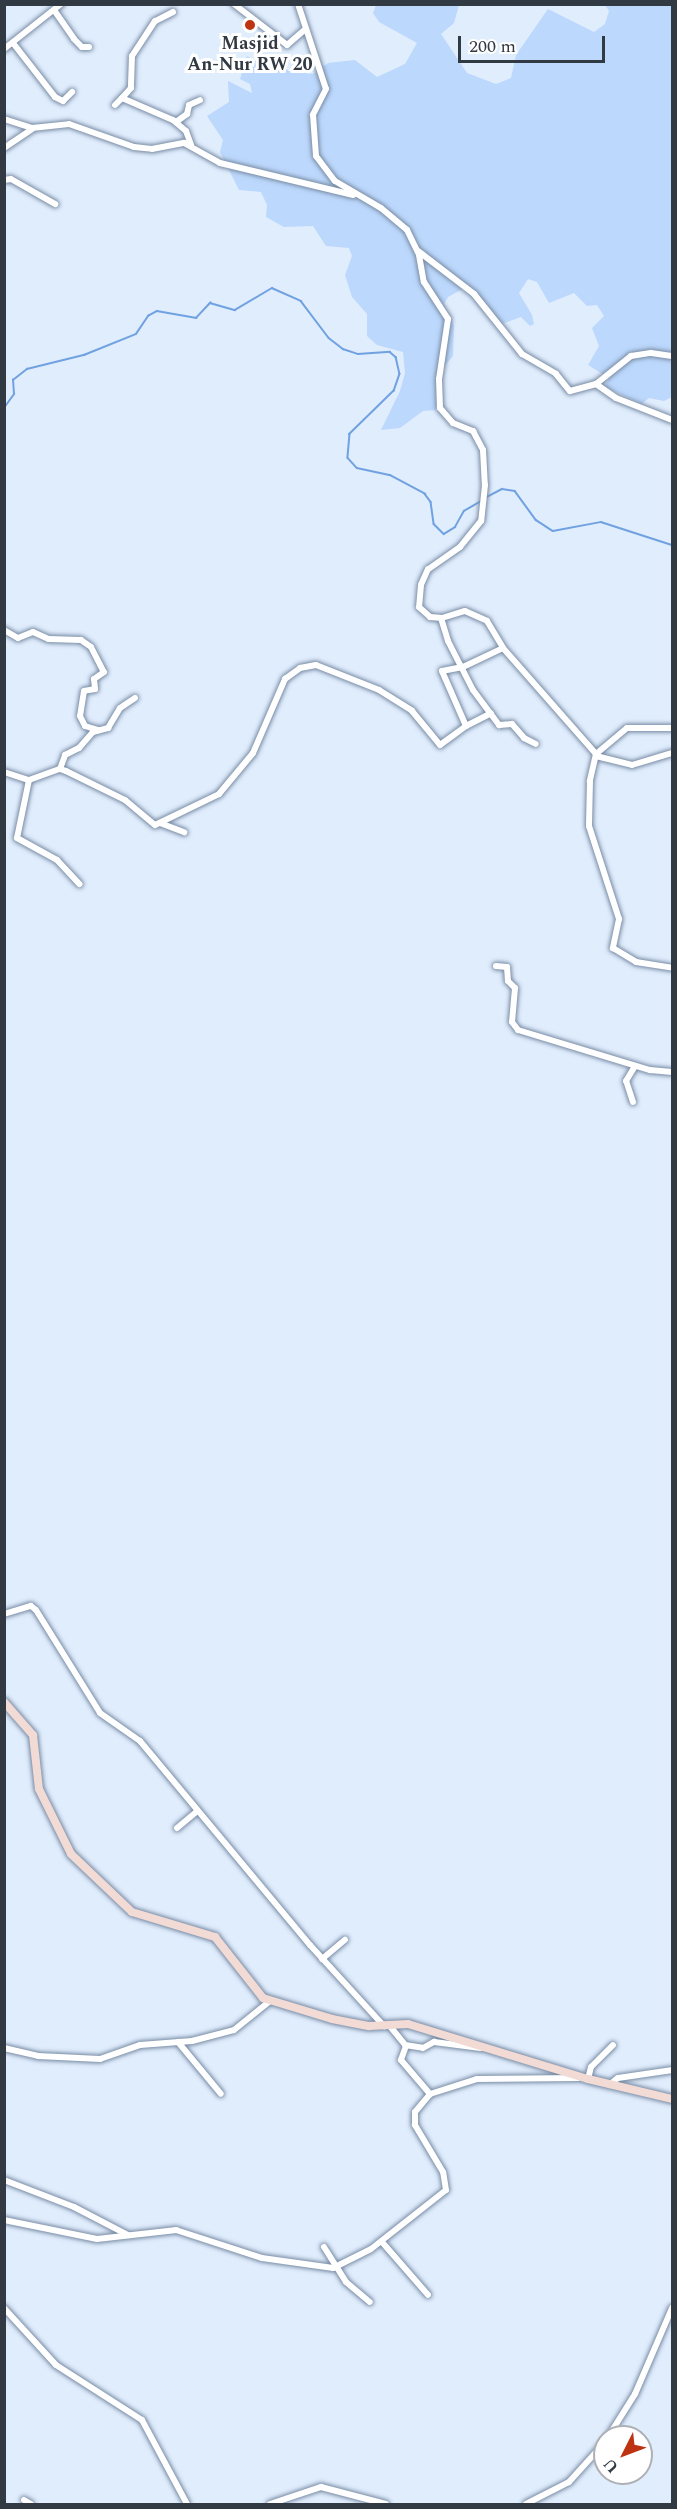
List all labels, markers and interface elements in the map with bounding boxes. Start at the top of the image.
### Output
marker: Masjid An-Nur RW 20 [243,18,257,32]
scale bar [461,24,608,62]
text: 200 m [469,33,516,60]
place label: Masjid An-Nur RW 20 [187,34,313,76]
north arrow [593,2425,653,2485]
text: U [598,2453,625,2479]

